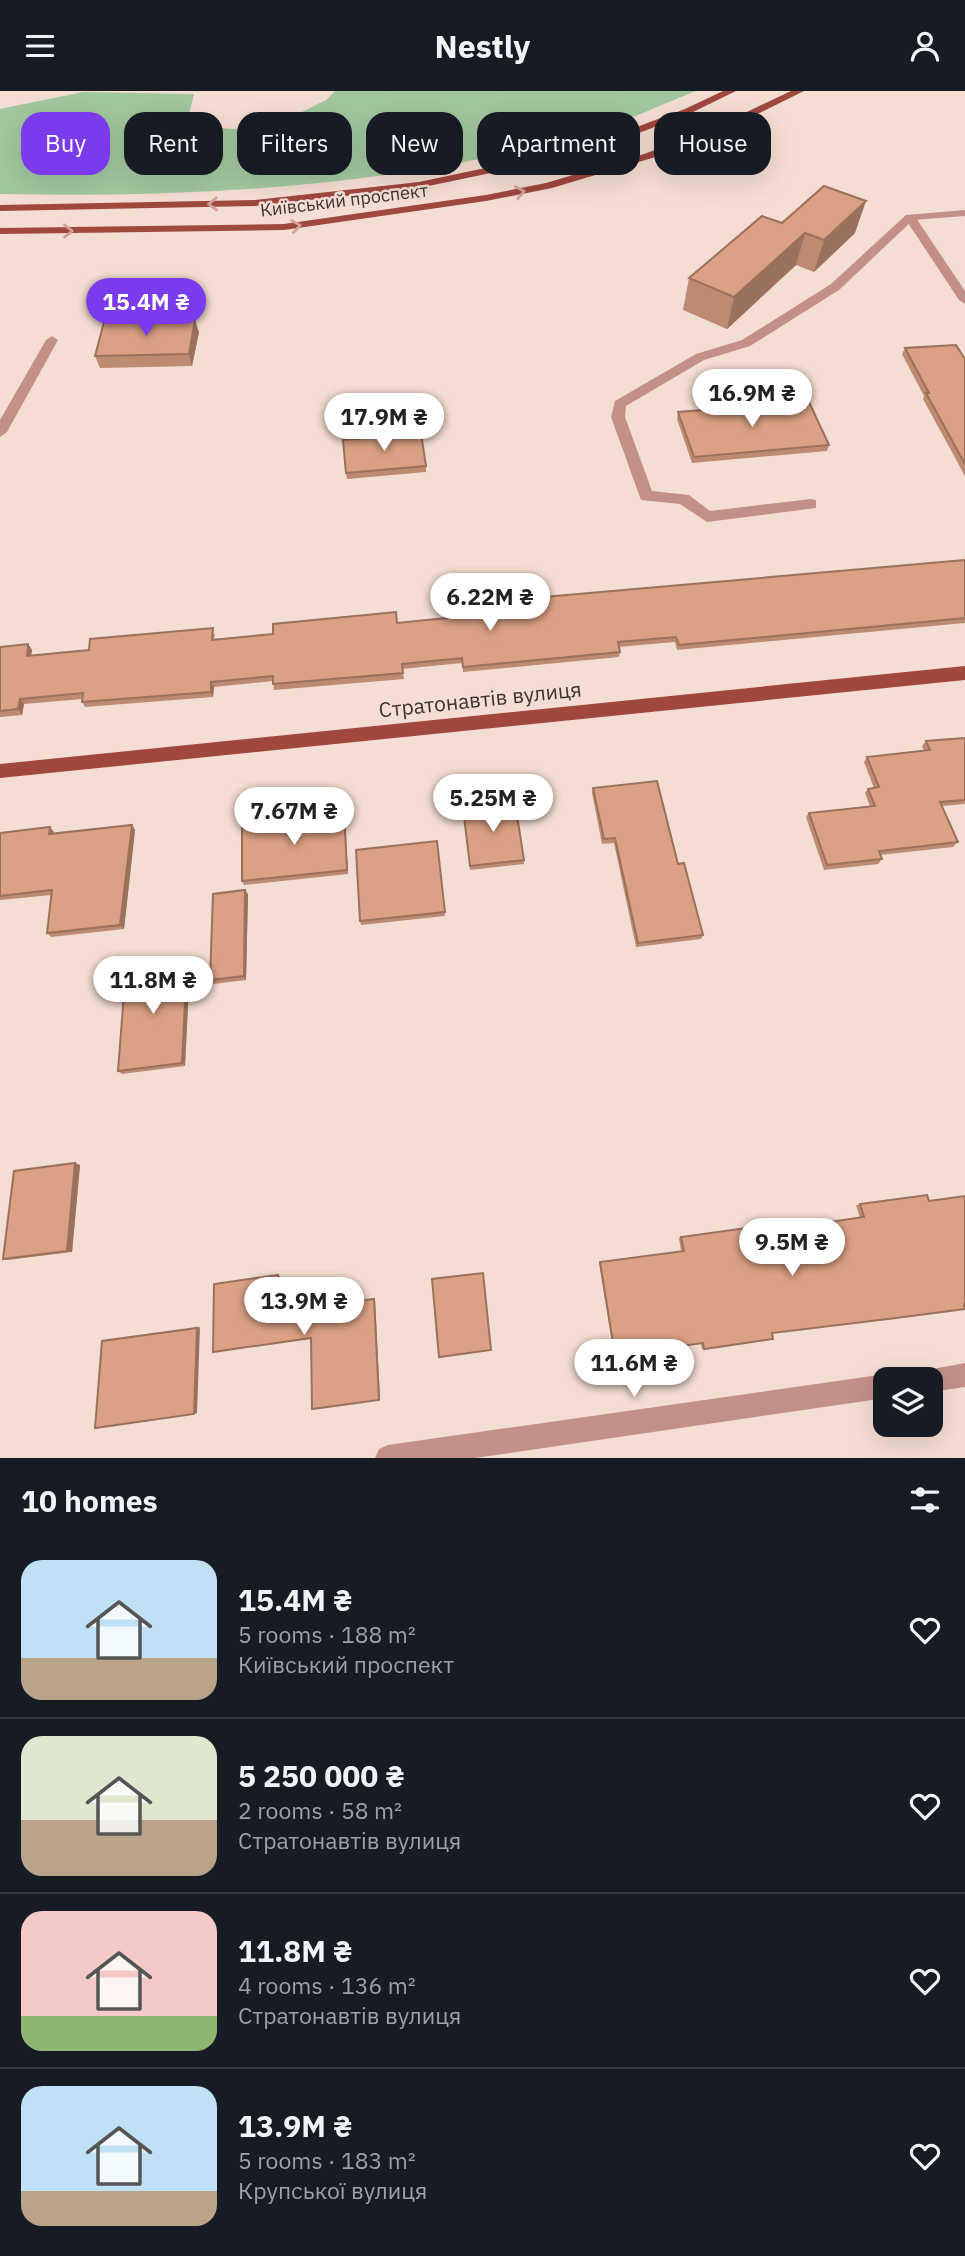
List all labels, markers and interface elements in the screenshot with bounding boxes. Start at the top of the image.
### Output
text: Nestly [435,25,530,67]
icon: menu [21,27,59,65]
icon: person [906,27,944,65]
chip: Buy [21,112,110,175]
chip: Rent [124,112,223,175]
chip: Filters [237,112,352,175]
chip: New [366,112,463,175]
chip: Apartment [477,112,640,175]
chip: House [654,112,771,175]
street label: Київський проспект [259,178,430,222]
one-way arrow [514,185,526,200]
one-way arrow [208,197,219,212]
one-way arrow [290,218,301,233]
one-way arrow [63,223,74,239]
pin: 15.4M ₴ [81,279,211,338]
text: 15.4M ₴ [102,286,190,316]
pin: 16.9M ₴ [687,369,817,429]
text: 16.9M ₴ [708,377,796,407]
pin: 17.9M ₴ [319,393,449,453]
text: 17.9M ₴ [340,401,428,431]
pin: 6.22M ₴ [425,573,555,633]
text: 6.22M ₴ [446,581,534,611]
street label: Стратонавтів вулиця [377,674,583,724]
pin: 5.25M ₴ [428,775,558,834]
text: 5.25M ₴ [449,782,537,812]
pin: 7.67M ₴ [229,787,359,847]
text: 7.67M ₴ [250,795,338,825]
pin: 11.8M ₴ [88,957,218,1016]
text: 11.8M ₴ [109,964,197,994]
pin: 9.5M ₴ [735,1219,849,1278]
text: 9.5M ₴ [755,1226,829,1256]
pin: 13.9M ₴ [239,1277,369,1337]
text: 13.9M ₴ [260,1285,348,1315]
pin: 11.6M ₴ [569,1339,699,1399]
text: 11.6M ₴ [590,1347,678,1377]
map controls [873,1367,943,1437]
button: layers [873,1367,943,1437]
text: 10 homes [21,1481,158,1520]
icon: filters [906,1481,944,1519]
text: 15.4M ₴ [238,1580,352,1619]
icon: home [77,1588,161,1672]
icon: heart [906,1611,944,1649]
text: 5 rooms · 188 m² [238,1619,416,1649]
text: Київський проспект [238,1649,454,1679]
text: 5 250 000 ₴ [238,1756,405,1795]
icon: home [77,1764,161,1848]
icon: heart [906,1787,944,1825]
text: 2 rooms · 58 m² [238,1795,402,1825]
text: Стратонавтів вулиця [238,1825,461,1855]
text: 11.8M ₴ [238,1931,352,1970]
icon: home [77,1939,161,2023]
icon: heart [906,1962,944,2000]
text: 4 rooms · 136 m² [238,1970,416,2000]
text: Стратонавтів вулиця [238,2000,461,2030]
text: 13.9M ₴ [238,2106,352,2145]
icon: home [77,2114,161,2198]
icon: heart [906,2137,944,2175]
text: 5 rooms · 183 m² [238,2145,416,2175]
text: Крупської вулиця [238,2175,427,2205]

